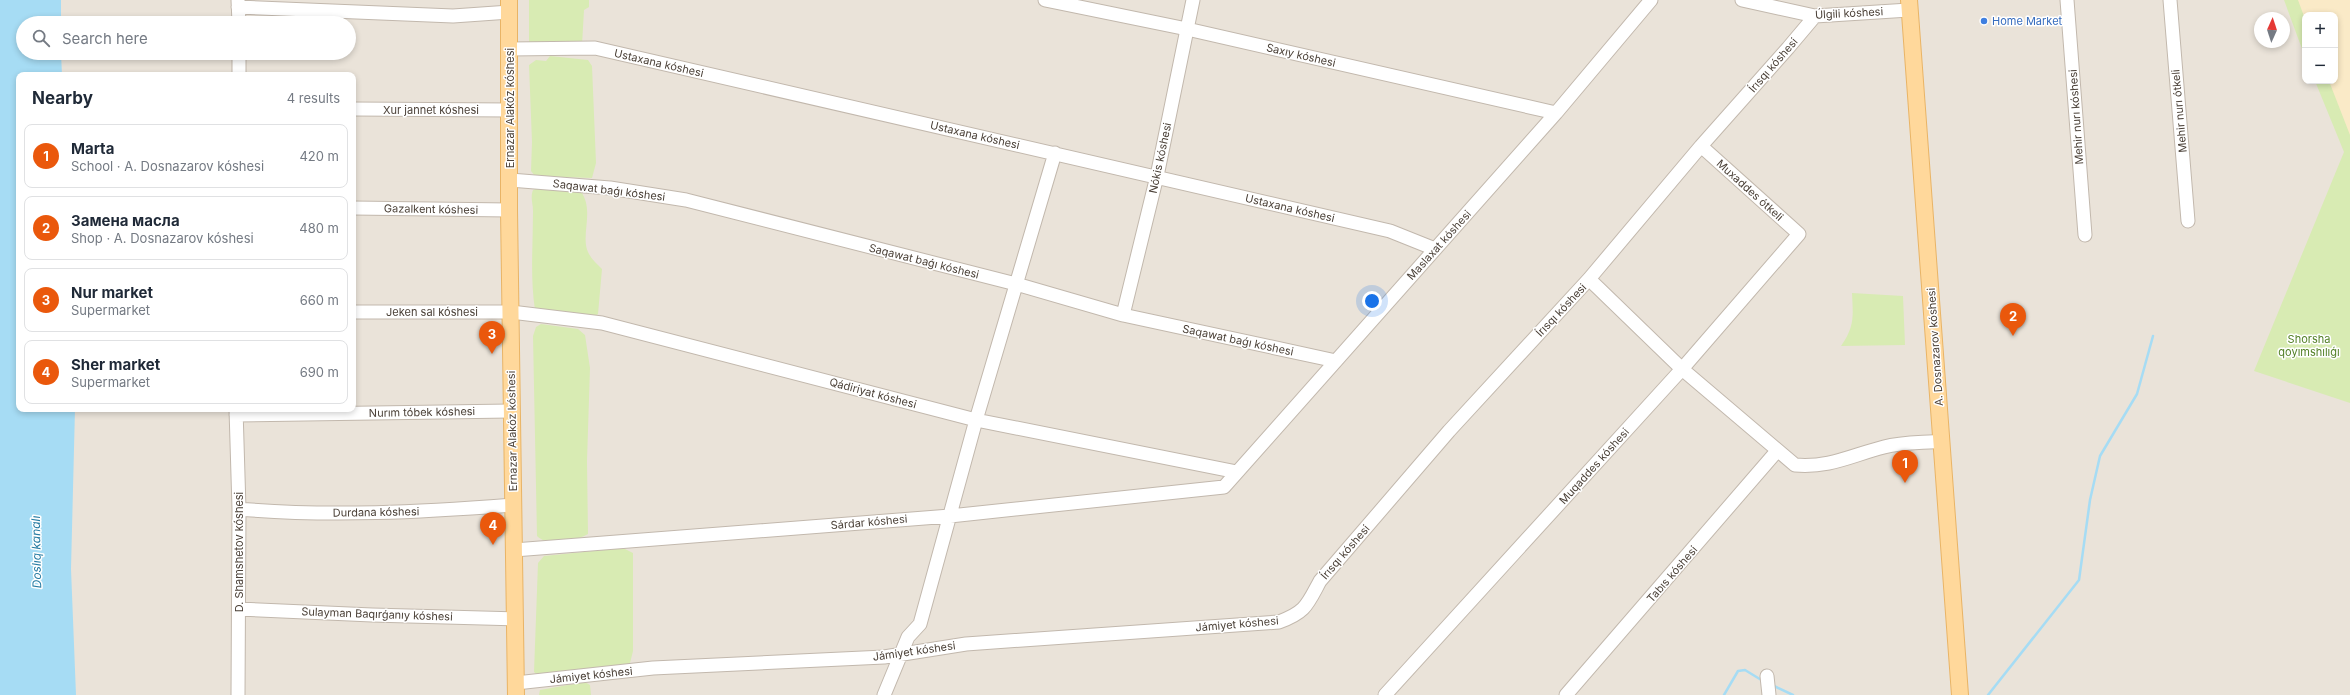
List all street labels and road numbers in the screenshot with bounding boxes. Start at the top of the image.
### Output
street label: Úlgili kóshesi [1815,4,1883,22]
street label: Írısqı kóshesi [1745,35,1801,95]
street label: Saxıy kóshesi [1265,40,1337,70]
street label: Ustaxana kóshesi [613,46,705,80]
street label: Ernazar Alakóz kóshesi [503,48,517,168]
street label: Mehir nurı kóshesi [2066,69,2086,165]
street label: Mehir nurı ótkeli [2168,69,2190,153]
street label: Xur jannet kóshesi [383,103,479,117]
street label: Ustaxana kóshesi [929,118,1021,152]
street label: Nókis kóshesi [1146,121,1174,195]
street label: Muxaddes ótkeli [1714,156,1786,224]
street label: Saqawat baǵı kóshesi [552,176,666,204]
street label: Ustaxana kóshesi [1244,191,1336,225]
street label: Gazalkent kóshesi [384,201,478,217]
street label: Maslaxat kóshesi [1404,207,1474,283]
street label: Saqawat baǵı kóshesi [867,241,981,281]
street label: Írısqı kóshesi [1533,280,1589,340]
street label: A. Dosnazarov kóshesi [1924,287,1946,407]
street label: Jeken sal kóshesi [386,305,478,319]
street label: Saqawat baǵı kóshesi [1181,321,1295,359]
street label: Ernazar Alakóz kóshesi [504,371,520,491]
street label: Qádiriyat kóshesi [828,375,918,411]
street label: Nurım tóbek kóshesi [369,404,475,420]
street label: Muqaddes kóshesi [1556,425,1632,507]
street label: D. Shamshetov kóshesi [232,492,246,612]
street label: Durdana kóshesi [333,504,419,520]
street label: Sárdar kóshesi [830,512,908,532]
street label: Írısqı kóshesi [1317,522,1373,582]
street label: Tabıs kóshesi [1644,543,1700,605]
street label: Sulayman Baqırǵanıy kóshesi [301,604,453,624]
street label: Jámiyet kóshesi [1195,613,1279,635]
street label: Jámiyet kóshesi [872,638,956,664]
street label: Jámiyet kóshesi [549,664,633,686]

